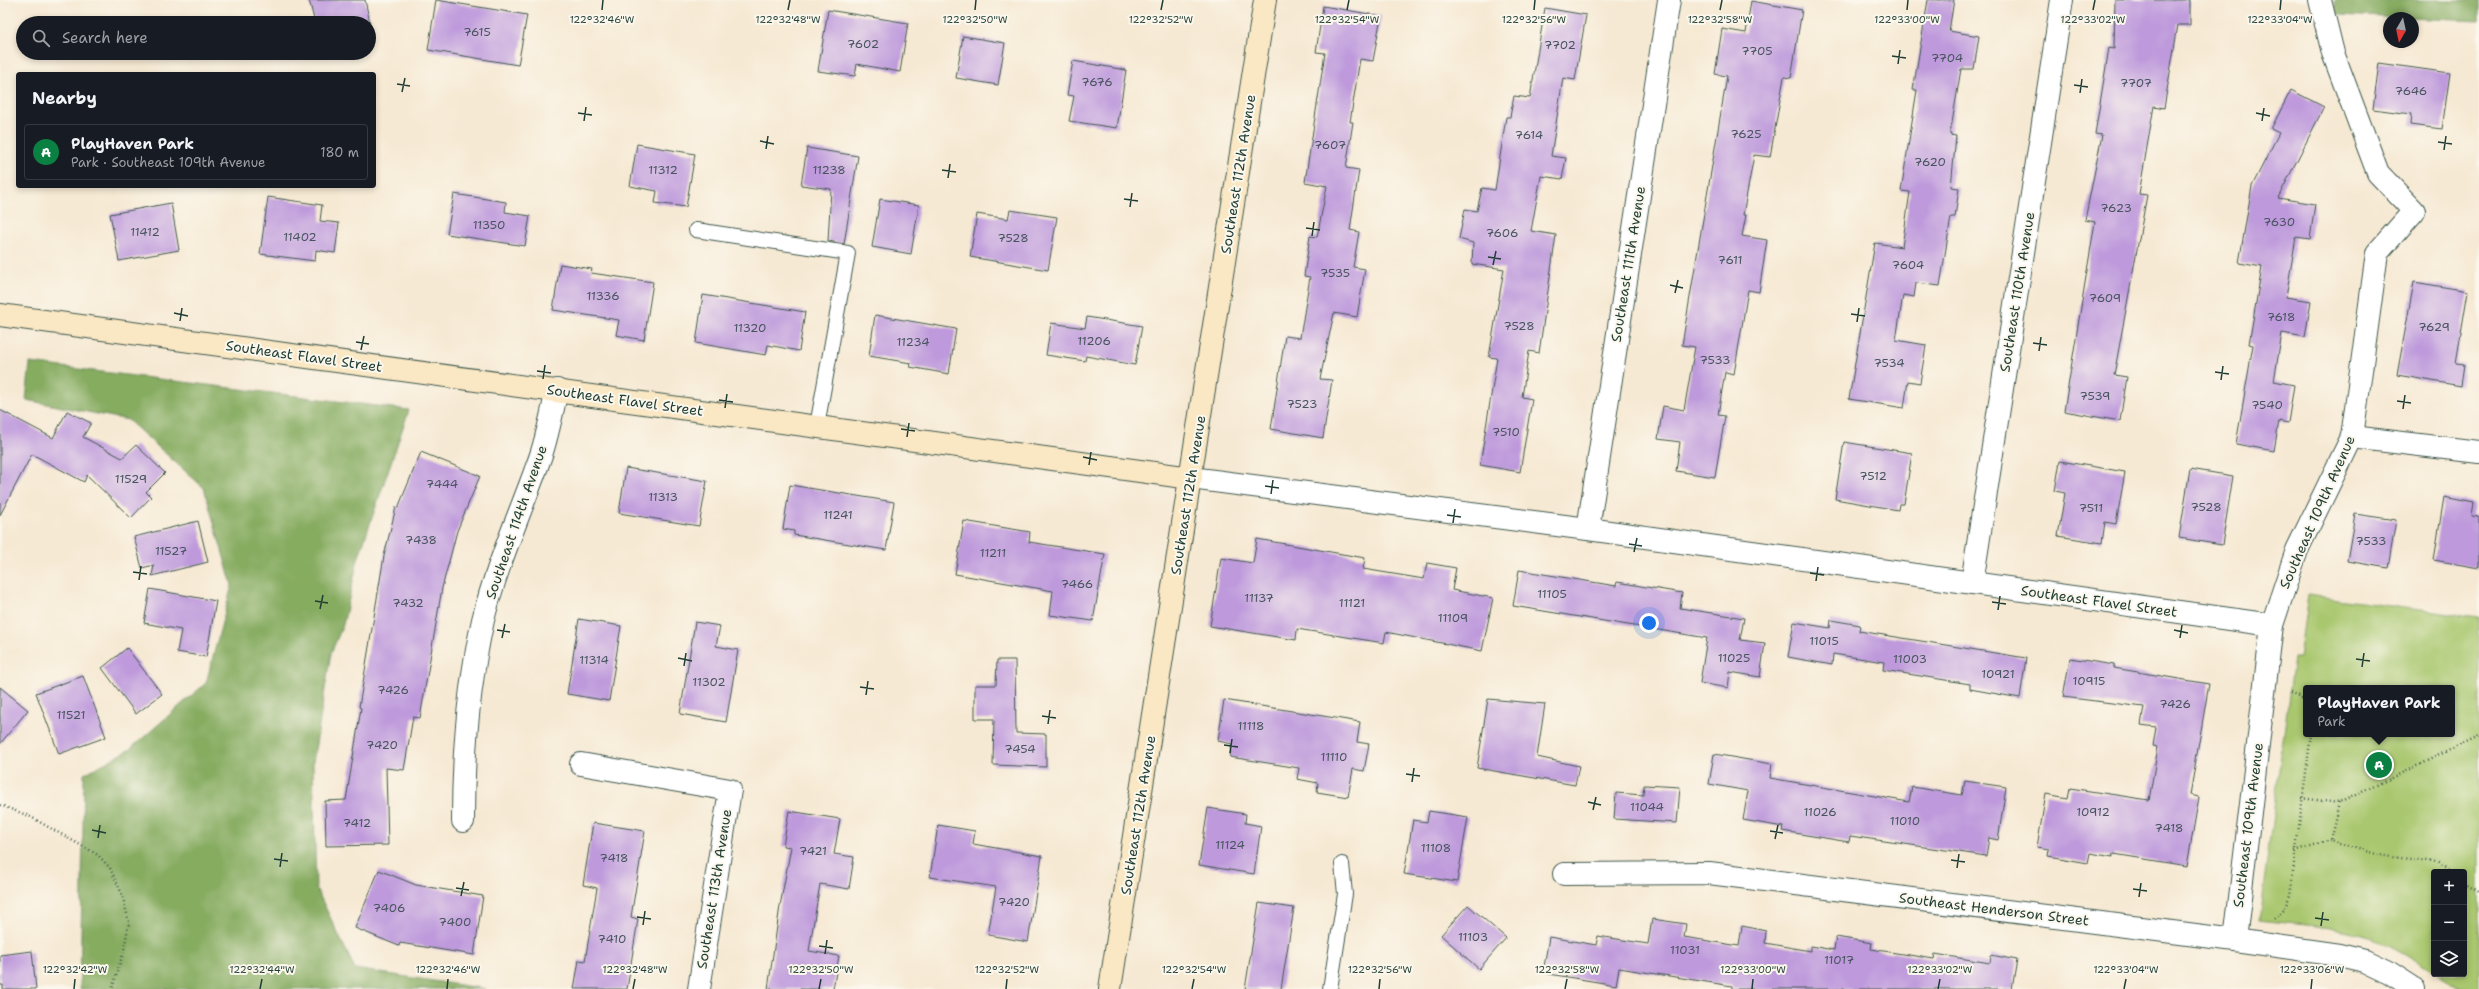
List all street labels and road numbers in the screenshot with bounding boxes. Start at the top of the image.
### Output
street label: Southeast 112th Avenue [1216,93,1260,255]
street label: Southeast 111th Avenue [1607,185,1649,343]
street label: Southeast 110th Avenue [1995,211,2039,373]
street label: Southeast Flavel Street [225,336,383,376]
street label: Southeast Flavel Street [546,380,704,420]
street label: Southeast 112th Avenue [1166,414,1210,576]
street label: Southeast 109th Avenue [2275,433,2359,591]
street label: Southeast 114th Avenue [481,443,551,601]
street label: Southeast Flavel Street [2020,581,2178,621]
street label: Southeast 112th Avenue [1116,734,1160,896]
street label: Southeast 109th Avenue [2229,742,2267,908]
street label: Southeast 113th Avenue [692,808,736,970]
street label: Southeast Henderson Street [1898,888,2090,930]

